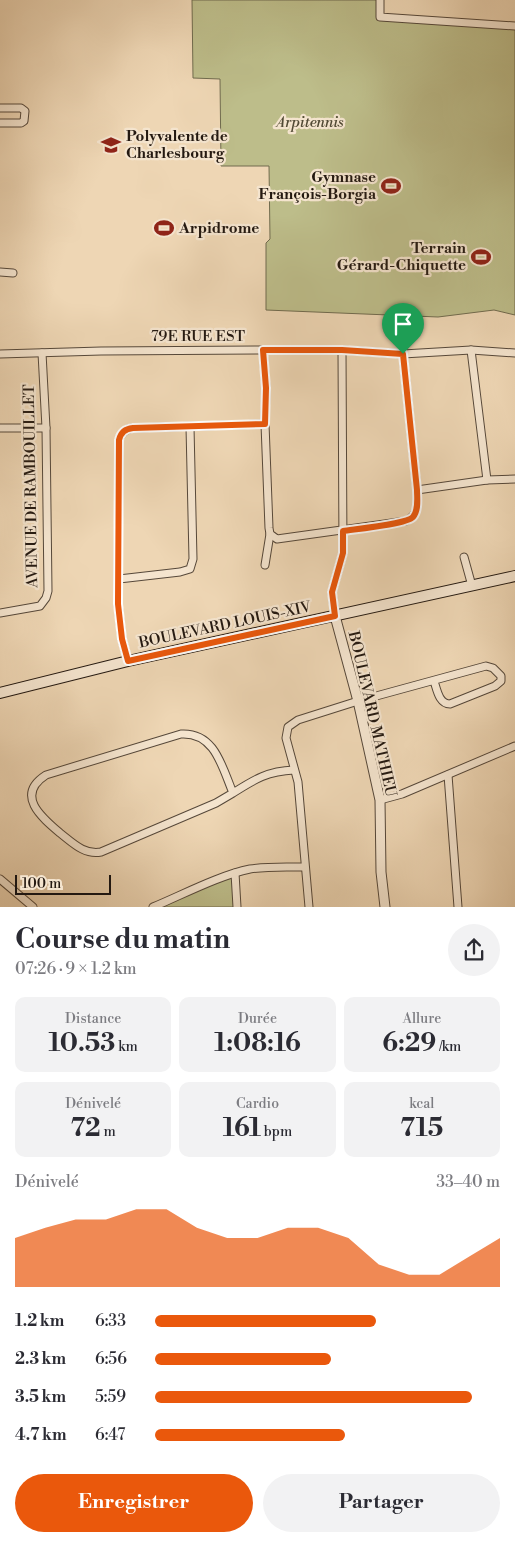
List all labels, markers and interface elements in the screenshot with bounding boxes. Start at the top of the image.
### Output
park label: Arpitennis [274,113,344,132]
place label: Polyvalente de Charlesbourg [126,127,228,163]
school or university icon: Polyvalente de Charlesbourg [100,134,122,156]
place label: Gymnase François-Borgia [258,168,377,204]
sports icon: Gymnase François-Borgia [380,175,402,197]
sports icon: Arpidrome [153,217,175,239]
place label: Arpidrome [178,219,259,238]
place label: Terrain Gérard-Chiquette [337,239,467,275]
sports icon: Terrain Gérard-Chiquette [470,246,492,268]
pin [382,303,424,354]
icon: arrive [389,310,417,338]
street label: 79E RUE EST [151,327,245,346]
street label: AVENUE DE RAMBOUILLET [20,384,42,589]
street label: BOULEVARD LOUIS-XIV [136,597,313,653]
street label: BOULEVARD MATHIEU [343,628,400,799]
scale bar [15,872,111,895]
text: 100 m [22,875,61,893]
text: Course du matin [15,922,230,957]
button: share [448,924,500,976]
text: 07:26 · 9 × 1.2 km [15,959,136,979]
text: Distance [65,1010,121,1028]
text: Durée [238,1010,277,1028]
text: Allure [402,1010,441,1028]
text: 10.53 [49,1028,115,1059]
text: 1:08:16 [214,1028,301,1059]
text: 6:29 [382,1028,436,1059]
text: km [115,1038,138,1056]
text: /km [436,1038,461,1056]
text: Dénivelé [65,1095,121,1113]
text: Cardio [236,1095,279,1113]
text: kcal [409,1095,435,1113]
text: 72 [71,1113,101,1144]
text: 161 [223,1113,261,1144]
text: 715 [400,1113,443,1144]
text: m [101,1123,116,1141]
text: bpm [261,1123,292,1141]
text: Dénivelé [15,1172,79,1192]
text: 33–40 m [436,1172,500,1192]
text: 1.2 km [15,1311,64,1331]
text: 6:33 [95,1311,126,1331]
text: 2.3 km [15,1349,66,1369]
text: 6:56 [95,1349,127,1369]
text: 3.5 km [15,1387,66,1407]
text: 5:59 [95,1387,126,1407]
text: 4.7 km [15,1425,67,1445]
text: 6:47 [95,1425,125,1445]
button: Enregistrer [15,1474,253,1532]
button: Partager [263,1474,500,1532]

